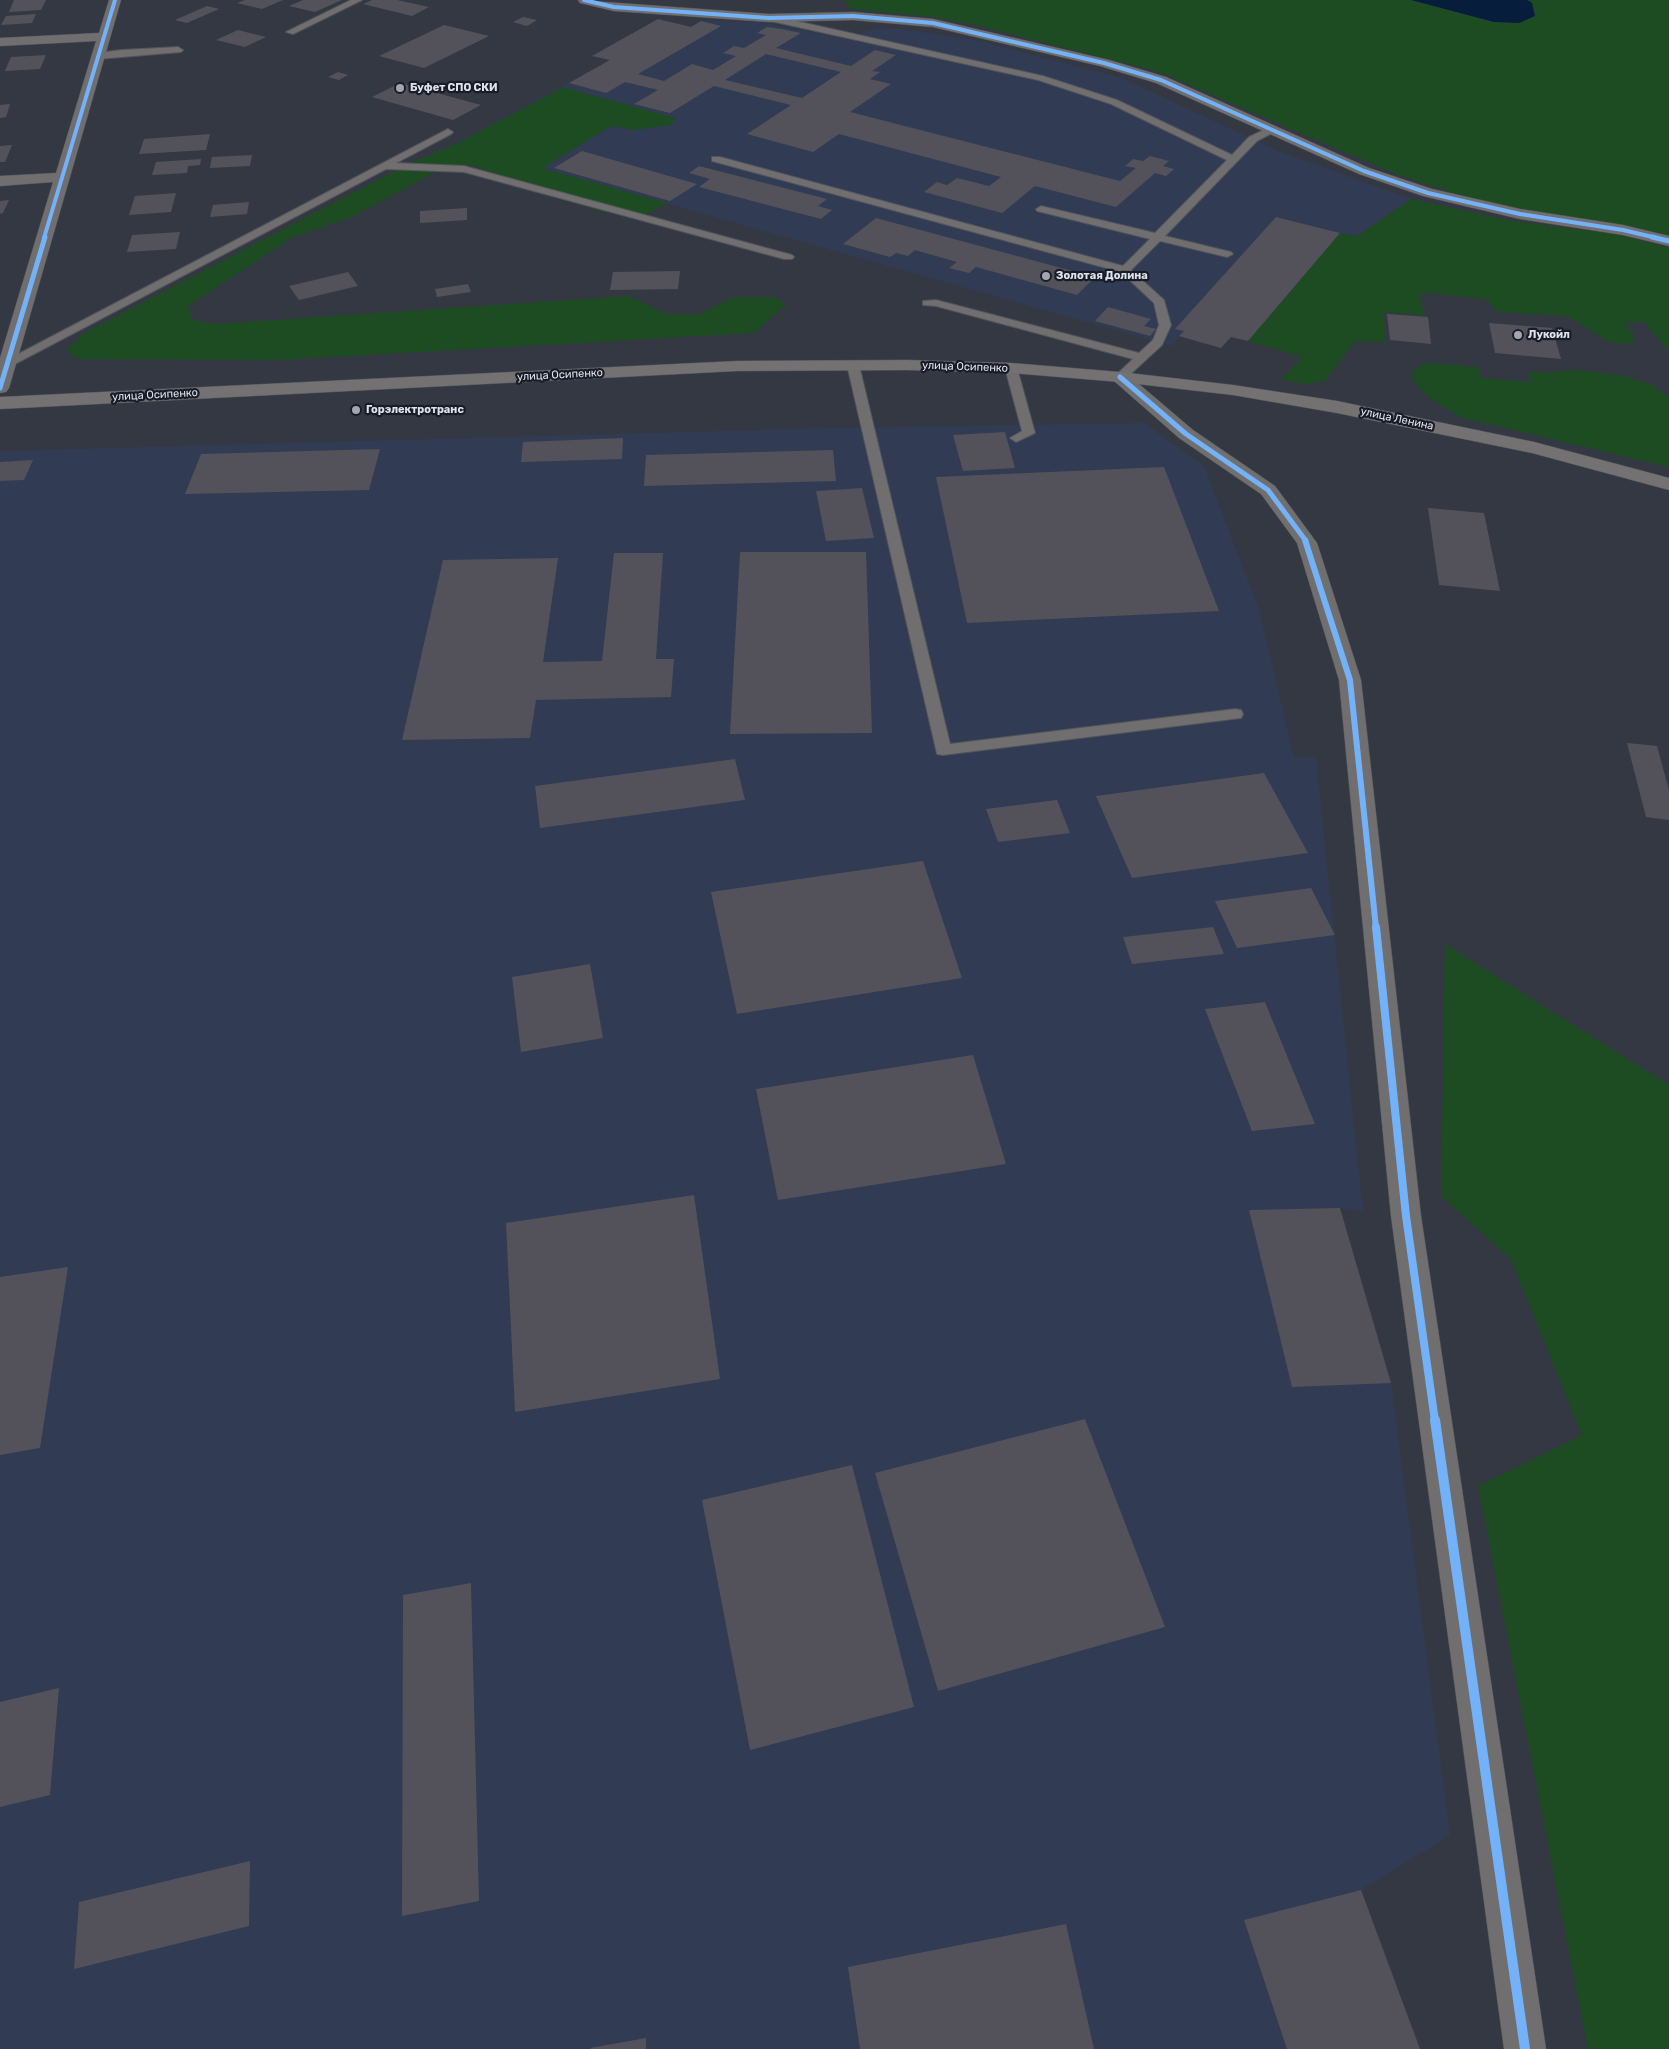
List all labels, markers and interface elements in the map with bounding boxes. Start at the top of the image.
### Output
place label: Буфет СПО СКИ [410,81,498,95]
marker: Буфет СПО СКИ [394,82,406,94]
place label: Золотая Долина [1056,269,1148,283]
marker: Золотая Долина [1040,270,1052,282]
place label: Лукойл [1528,328,1570,342]
marker: Лукойл [1512,329,1524,341]
street label: улица Осипенко [922,359,1008,375]
street label: улица Осипенко [517,366,603,384]
street label: улица Осипенко [112,386,198,404]
place label: Горэлектротранс [366,403,464,417]
marker: Горэлектротранс [350,404,362,416]
street label: улица Ленина [1359,405,1435,433]

